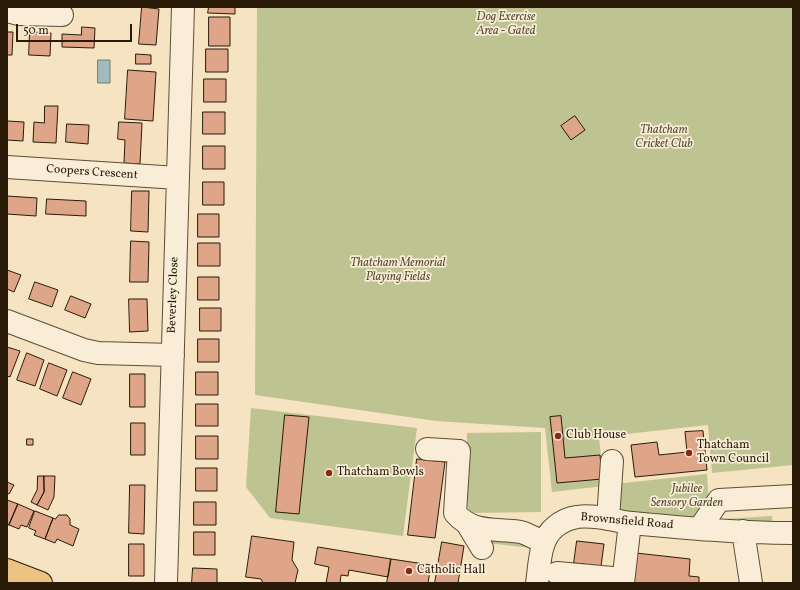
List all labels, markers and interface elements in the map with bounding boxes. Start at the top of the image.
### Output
park label: Dog Exercise Area - Gated [477,11,535,39]
scale bar [18,16,134,42]
text: 50 m [23,23,49,39]
park label: Thatcham Cricket Club [635,124,693,152]
street label: Coopers Crescent [46,163,138,183]
street label: Beverley Close [165,256,183,334]
park label: Thatcham Memorial Playing Fields [350,257,446,285]
place label: Club House [566,429,626,443]
marker: Club House [553,431,563,441]
place label: Thatcham Town Council [697,439,769,467]
marker: Thatcham Town Council [684,448,694,458]
place label: Thatcham Bowls [337,466,424,480]
marker: Thatcham Bowls [324,468,334,478]
park label: Jubilee Sensory Garden [651,483,723,511]
street label: Brownsfield Road [580,511,674,533]
place label: Catholic Hall [417,564,485,578]
marker: Catholic Hall [404,566,414,576]

